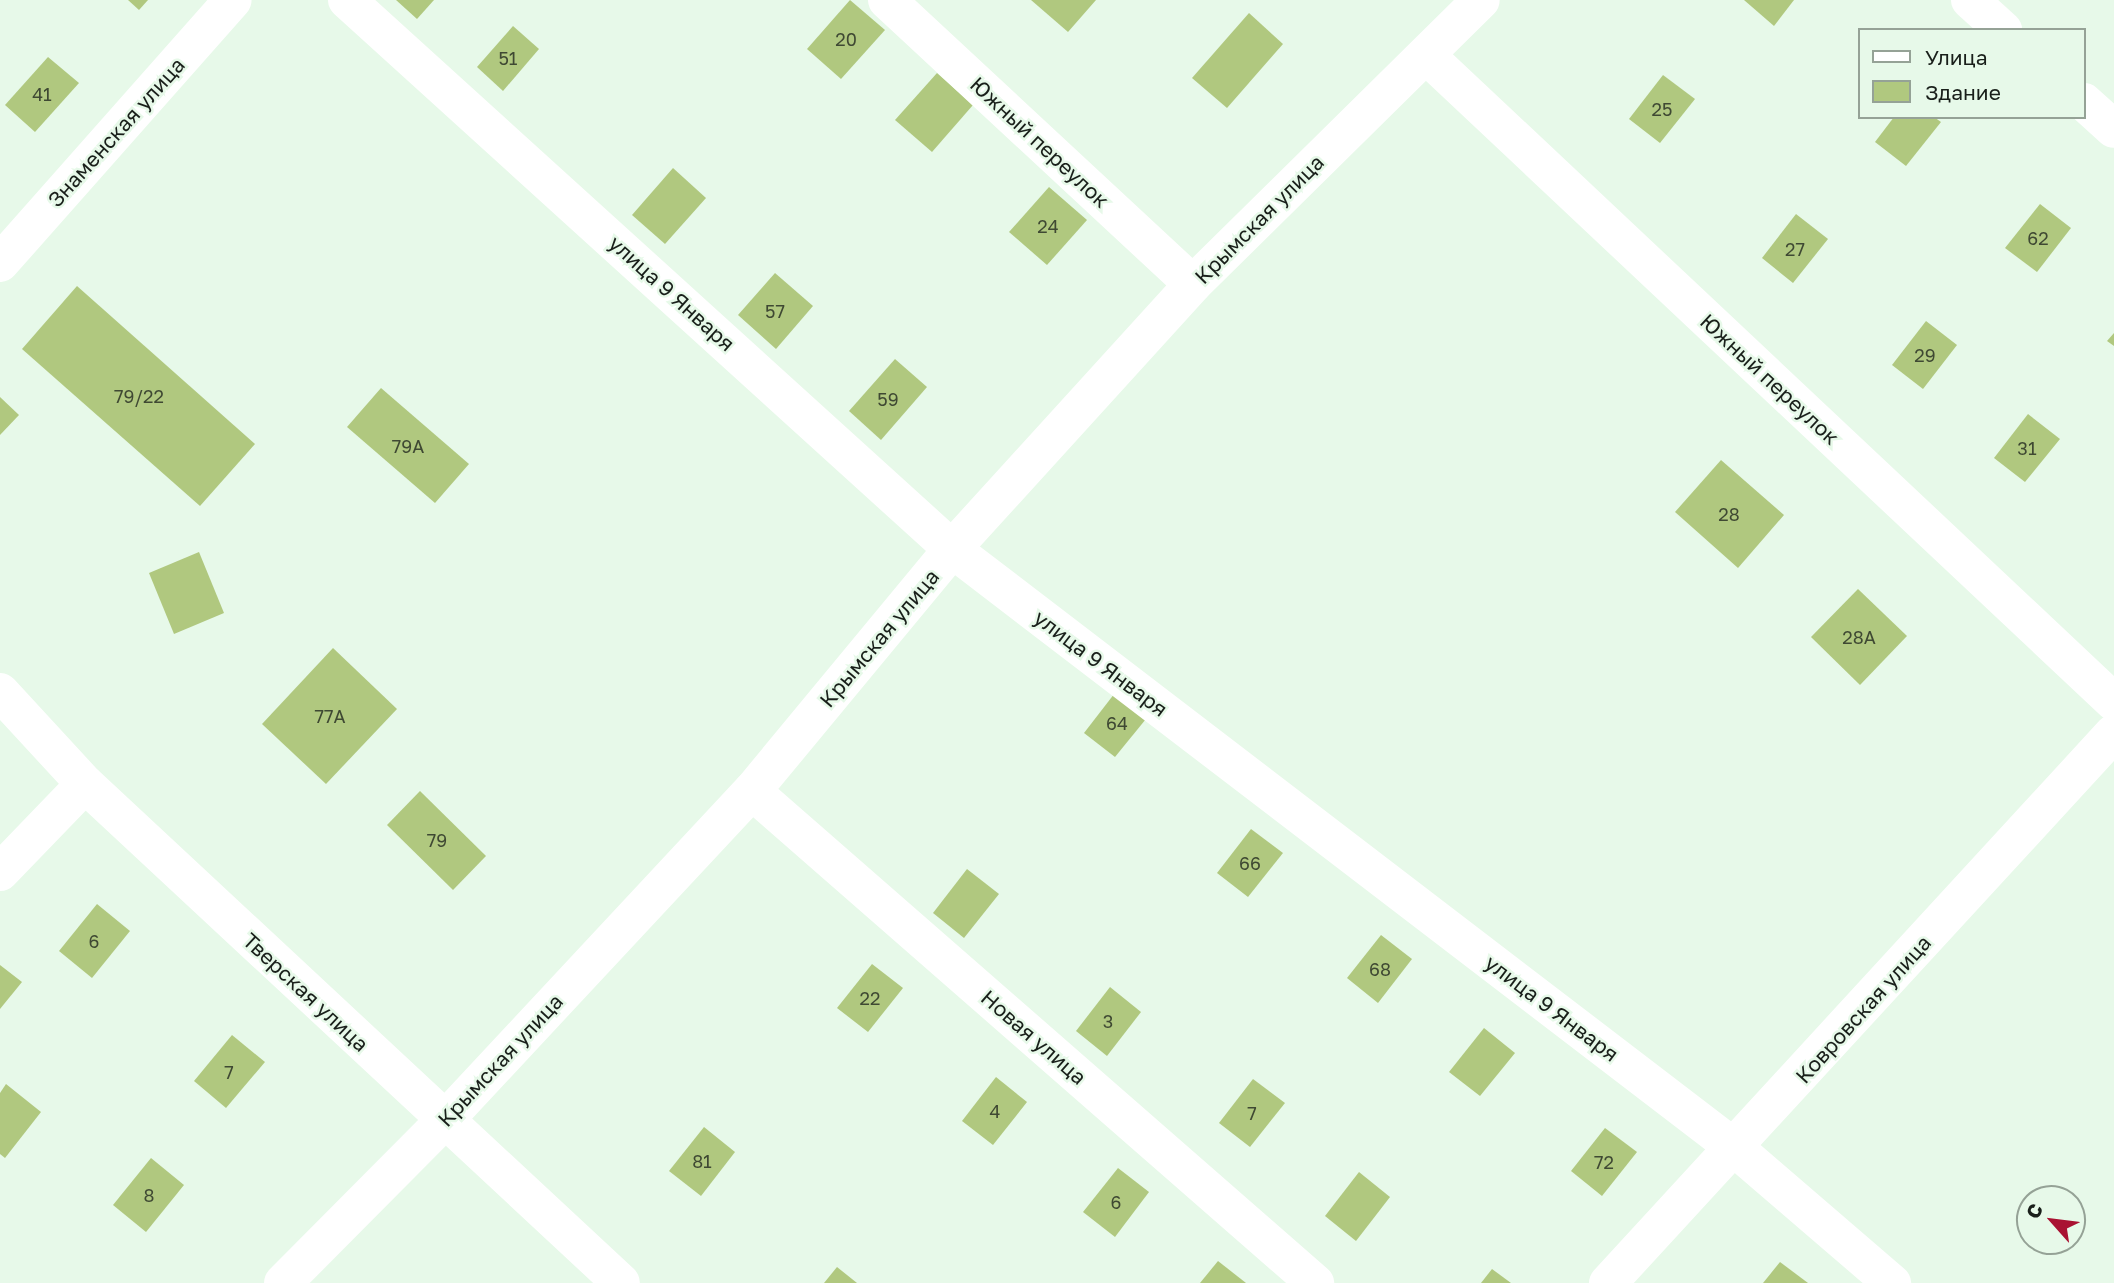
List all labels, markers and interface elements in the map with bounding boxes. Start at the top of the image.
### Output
house number: 20 [835,28,857,50]
legend [1858,28,2086,119]
text: Улица [1925,44,1988,70]
house number: 51 [498,47,518,69]
street label: Знаменская улица [42,52,190,212]
street label: Южный переулок [965,71,1115,213]
text: Здание [1925,79,2001,105]
house number: 41 [32,83,52,105]
house number: 25 [1652,98,1672,120]
street label: Крымская улица [1189,149,1329,289]
house number: 24 [1037,215,1059,237]
house number: 62 [2027,227,2049,249]
street label: улица 9 Января [604,230,740,356]
house number: 27 [1785,238,1805,260]
house number: 57 [765,300,785,322]
street label: Южный переулок [1695,308,1845,450]
house number: 29 [1914,344,1936,366]
house number: 79/22 [114,385,164,407]
house number: 59 [877,388,899,410]
house number: 79А [392,435,424,457]
house number: 31 [2017,437,2037,459]
house number: 28 [1718,503,1740,525]
street label: Крымская улица [814,564,944,712]
street label: улица 9 Января [1029,605,1173,721]
house number: 28А [1842,626,1876,648]
house number: 77А [314,705,346,727]
house number: 64 [1106,712,1128,734]
house number: 79 [427,829,447,851]
house number: 66 [1239,852,1261,874]
street label: Тверская улица [238,928,374,1056]
house number: 6 [89,930,99,952]
street label: Ковровская улица [1790,930,1936,1088]
street label: улица 9 Января [1480,950,1624,1066]
house number: 68 [1369,958,1391,980]
street label: Новая улица [976,985,1092,1089]
house number: 22 [860,987,880,1009]
street label: Крымская улица [432,989,568,1131]
house number: 3 [1103,1010,1113,1032]
house number: 7 [224,1061,234,1083]
house number: 4 [990,1100,1000,1122]
house number: 7 [1247,1102,1257,1124]
house number: 81 [692,1150,712,1172]
house number: 72 [1594,1151,1614,1173]
house number: 8 [144,1184,154,1206]
north arrow [2016,1185,2086,1255]
house number: 6 [1111,1191,1121,1213]
text: С [2020,1199,2047,1222]

